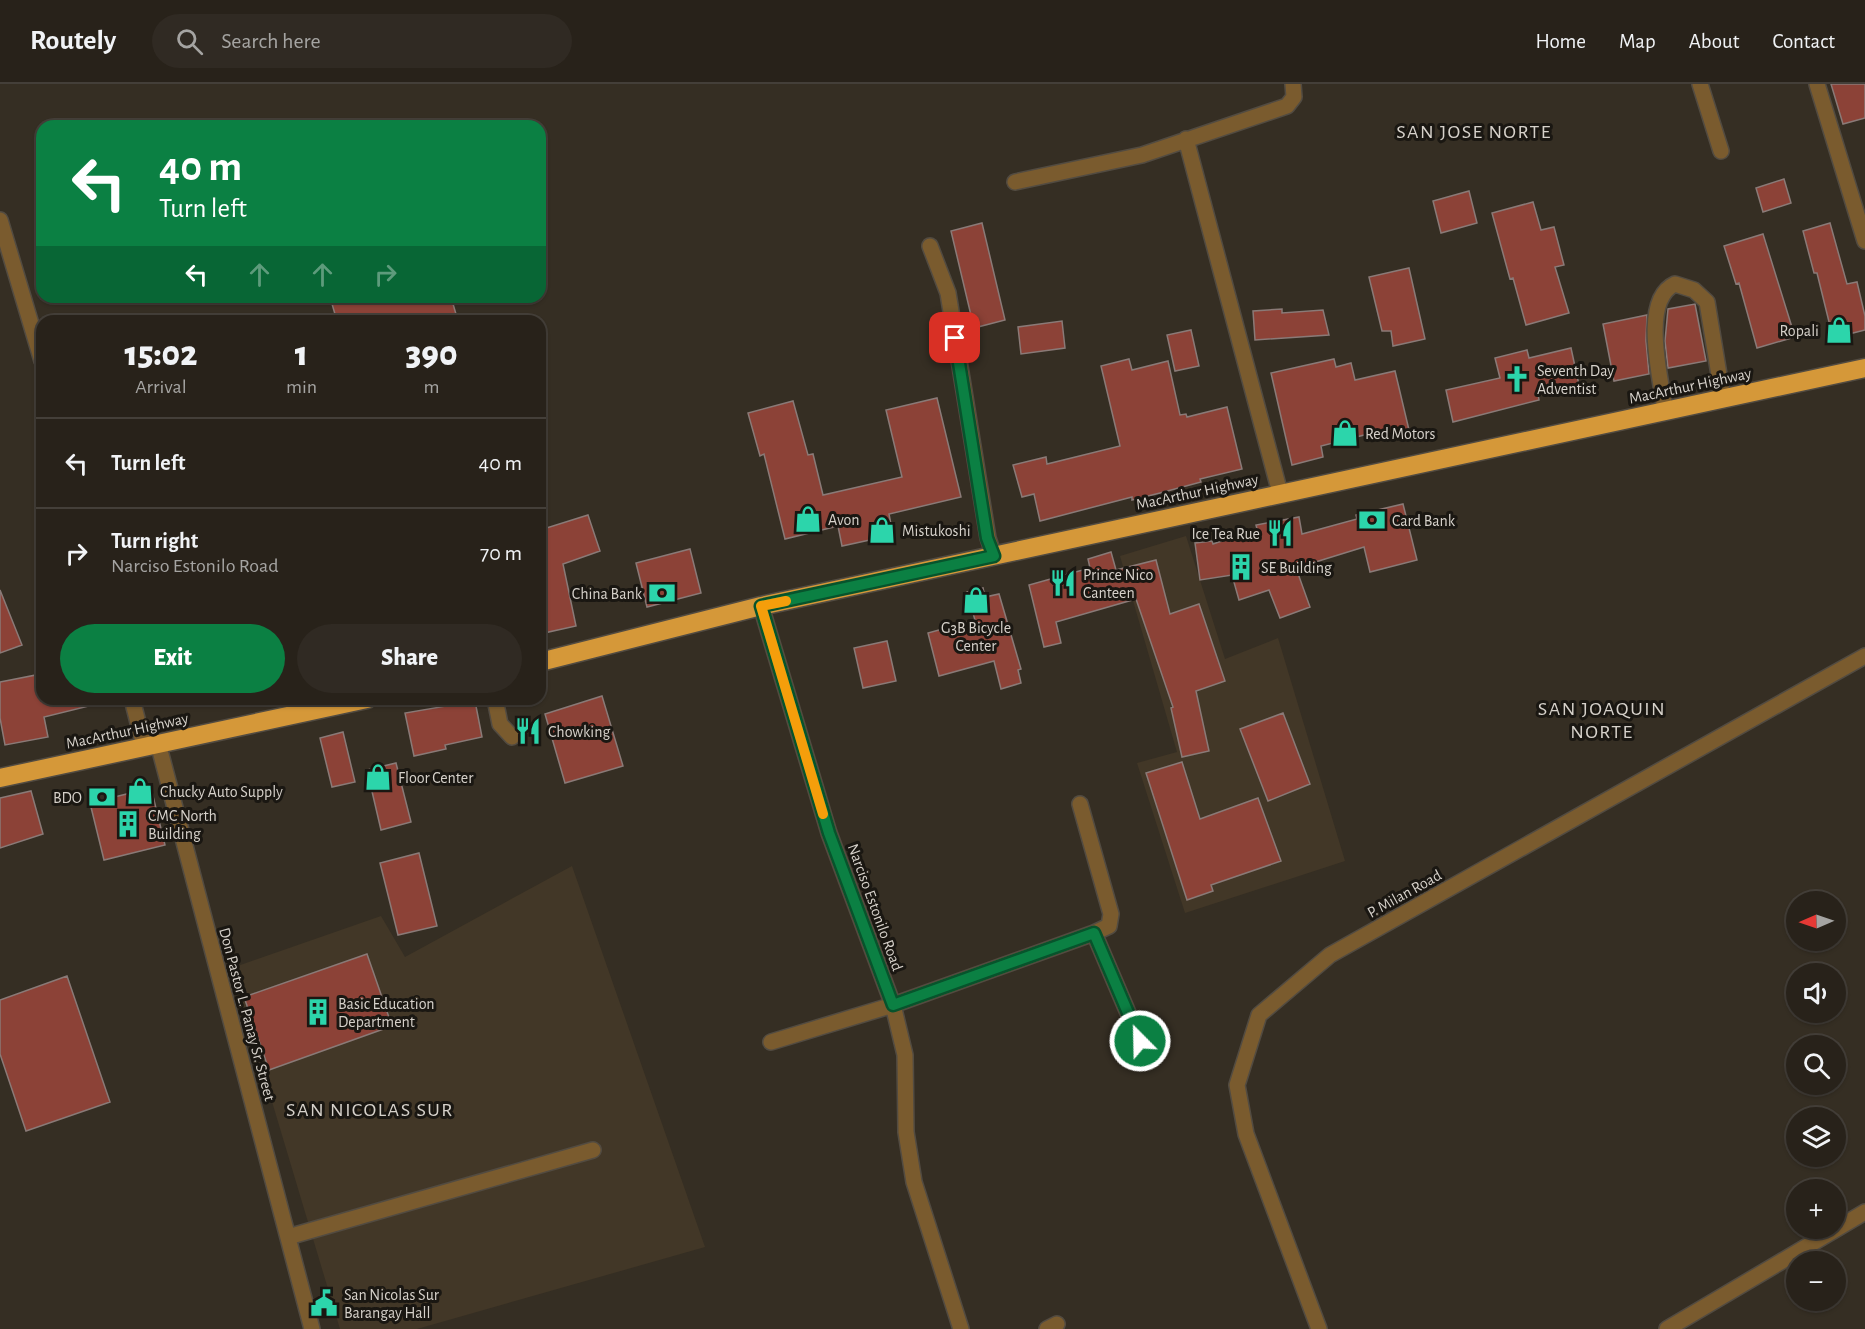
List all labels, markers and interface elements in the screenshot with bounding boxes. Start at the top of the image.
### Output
search box [152,14,572,68]
icon: search [173,25,206,58]
text: Routely [30,27,116,55]
text: Search here [221,30,321,52]
text: Home [1535,31,1586,52]
text: Map [1619,31,1656,52]
text: About [1689,31,1739,52]
text: Contact [1772,31,1835,52]
district label: SAN JOSE NORTE [1396,122,1552,142]
icon: left [60,144,138,222]
text: 40 m [159,146,242,188]
text: Turn left [159,195,247,222]
icon: left [180,258,213,291]
icon: ahead [243,258,276,291]
icon: ahead [306,258,339,291]
icon: right [369,258,402,291]
pin [929,312,980,363]
shop icon: Ropali [1824,315,1854,345]
icon: arrive [938,321,971,354]
place label: Ropali [1779,323,1819,339]
text: 15:02 [124,336,198,372]
text: 1 [295,336,308,372]
text: 390 [405,336,458,372]
place label: Seventh Day Adventist [1537,363,1614,397]
church icon: Seventh Day Adventist [1502,364,1532,394]
street label: MacArthur Highway [1628,365,1753,408]
text: Arrival [135,377,187,397]
text: min [286,377,317,397]
text: m [424,377,440,397]
shop icon: Red Motors [1330,418,1360,448]
place label: Red Motors [1365,426,1436,442]
icon: left [60,447,93,480]
text: Turn left [111,452,185,474]
text: 40 m [479,452,522,474]
street label: MacArthur Highway [1135,471,1260,514]
shop icon: Avon [793,504,823,534]
bank icon: Card Bank [1357,505,1387,535]
place label: Avon [828,512,859,528]
place label: Card Bank [1392,513,1456,529]
shop icon: Mistukoshi [867,515,897,545]
restaurant icon: Ice Tea Rue [1265,518,1295,548]
place label: Mistukoshi [902,523,971,539]
place label: Ice Tea Rue [1192,526,1260,542]
text: Turn right [111,530,198,552]
icon: right [60,537,93,570]
text: 70 m [480,542,522,564]
building icon: SE Building [1226,552,1256,582]
text: Narciso Estonilo Road [111,556,279,576]
place label: SE Building [1261,560,1332,576]
place label: Prince Nico Canteen [1083,567,1154,601]
restaurant icon: Prince Nico Canteen [1048,568,1078,598]
bank icon: China Bank [647,578,677,608]
shop icon: G3B Bicycle Center [961,585,991,615]
place label: China Bank [572,586,643,602]
place label: G3B Bicycle Center [941,620,1011,654]
button: Exit [60,624,285,693]
button: Share [297,624,522,693]
district label: SAN JOAQUIN NORTE [1538,699,1666,742]
street label: MacArthur Highway [65,710,190,753]
restaurant icon: Chowking [513,716,543,746]
place label: Chowking [548,724,610,740]
shop icon: Floor Center [363,762,393,792]
place label: Floor Center [398,770,474,786]
shop icon: Chucky Auto Supply [125,776,155,806]
bank icon: BDO [87,782,117,812]
place label: Chucky Auto Supply [160,784,283,801]
place label: BDO [53,790,82,806]
place label: CMC North Building [148,808,217,842]
building icon: CMC North Building [113,809,143,839]
street label: Narciso Estonilo Road [845,842,906,973]
street label: P. Milan Road [1365,867,1444,921]
north arrow [1786,891,1846,951]
map controls [1786,891,1846,1311]
street label: Don Pastor L. Panay Sr. Street [215,926,278,1103]
button: sound [1786,963,1846,1023]
place label: Basic Education Department [338,996,435,1030]
building icon: Basic Education Department [303,997,333,1027]
position arrow [1108,1009,1172,1073]
button: search [1786,1035,1846,1095]
district label: SAN NICOLAS SUR [286,1100,454,1120]
button: layers [1786,1107,1846,1167]
button: + [1786,1179,1846,1239]
button: − [1786,1251,1846,1311]
place label: San Nicolas Sur Barangay Hall [344,1287,440,1322]
public building icon: San Nicolas Sur Barangay Hall [309,1288,339,1318]

